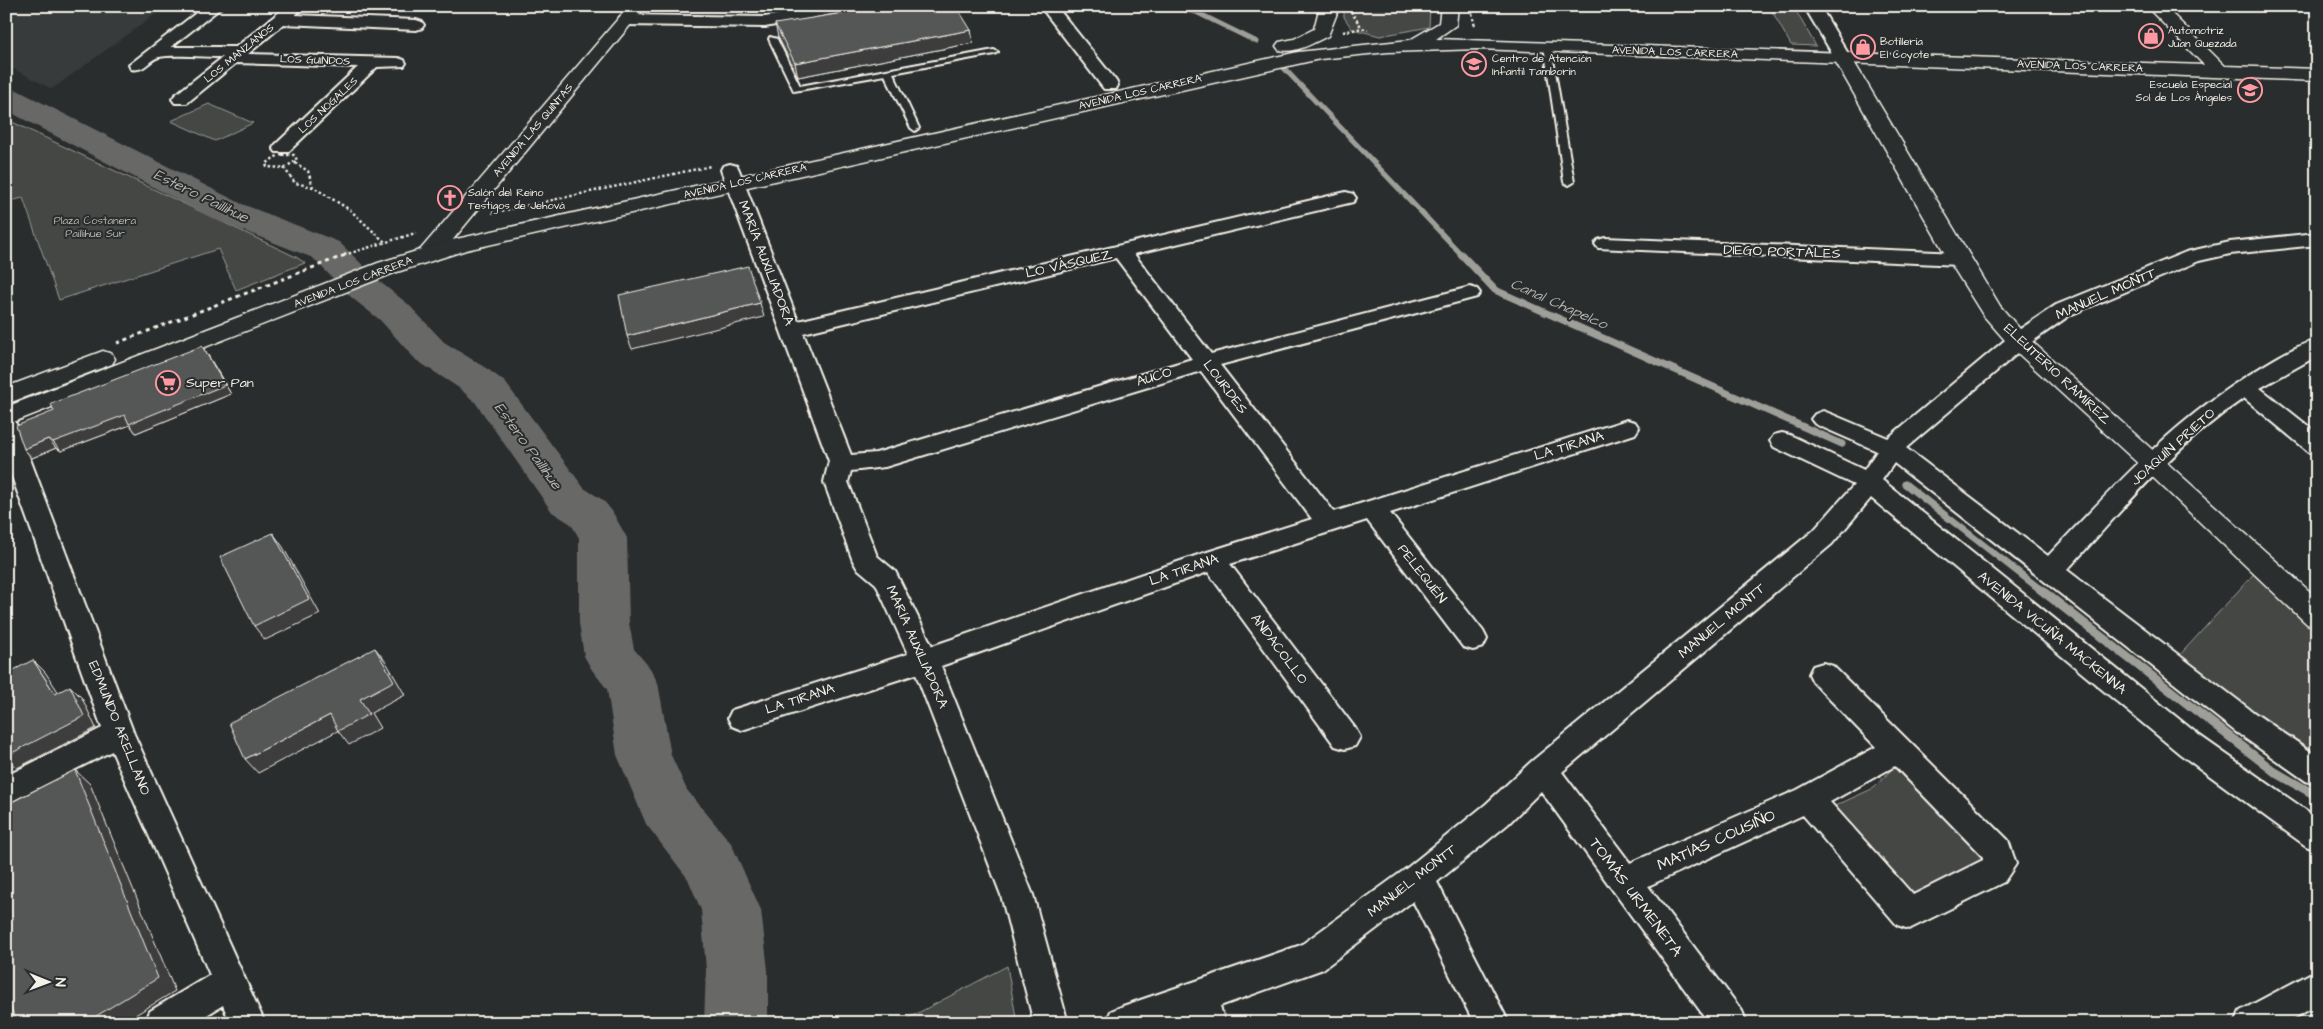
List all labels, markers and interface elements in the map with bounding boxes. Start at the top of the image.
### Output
street label: LOS MANZANOS [201,20,277,86]
shop icon: Automotriz Juan Quezada [2138,23,2164,49]
place label: Automotriz Juan Quezada [2168,23,2237,51]
shop icon: Botillería El Coyote [1850,34,1876,60]
place label: Botillería El Coyote [1880,34,1929,63]
street label: AVENIDA LOS CARRERA [1612,42,1738,62]
street label: LOS GUINDOS [280,51,350,69]
school or university icon: Centro de Atención Infantil Tamborín [1461,51,1487,77]
place label: Centro de Atención Infantil Tamborín [1492,51,1592,79]
street label: AVENIDA LOS CARRERA [2017,56,2143,76]
street label: AVENIDA LOS CARRERA [1077,71,1203,113]
street label: LOS NOGALES [295,73,361,137]
place label: Escuela Especial Sol de Los Ángeles [2136,77,2232,106]
school or university icon: Escuela Especial Sol de Los Ángeles [2237,77,2263,103]
street label: AVENIDA LAS QUINTAS [490,80,576,180]
street label: AVENIDA LOS CARRERA [682,160,808,202]
water label: Estero Paillihue [150,164,253,228]
church icon: Salón del Reino Testigos de Jehová [437,185,463,211]
place label: Salón del Reino Testigos de Jehová [468,185,565,214]
street label: MARÍA AUXILIADORA [733,197,799,329]
park label: Plaza Costanera Paillihue Sur [54,213,137,241]
street label: DIEGO PORTALES [1723,240,1841,264]
street label: LO VÁSQUEZ [1024,244,1114,284]
street label: AVENIDA LOS CARRERA [292,252,414,312]
street label: MANUEL MONTT [2053,263,2160,325]
water label: Canal Chapelco [1507,273,1612,335]
street label: ELEUTERIO RAMÍREZ [1999,319,2115,429]
street label: LOURDES [1198,356,1252,418]
street label: AUCO [1134,362,1174,392]
supermarket icon: Super Pan [155,370,181,396]
place label: Super Pan [186,373,254,393]
water label: Estero Paillihue [489,398,567,495]
street label: JOAQUÍN PRIETO [2126,404,2220,490]
street label: LA TIRANA [1532,426,1606,466]
street label: PELEQUÉN [1393,540,1452,608]
street label: LA TIRANA [1147,549,1221,591]
street label: AVENIDA VICUÑA MACKENNA [1973,567,2131,699]
street label: MANUEL MONTT [1674,578,1770,663]
street label: MARÍA AUXILIADORA [881,582,953,712]
street label: ANDACOLLO [1246,609,1312,689]
street label: EDMUNDO ARELLANO [83,658,155,798]
street label: LA TIRANA [763,678,837,720]
street label: MATÍAS COUSIÑO [1653,804,1779,876]
street label: TOMÁS URMENETA [1584,833,1688,961]
street label: MANUEL MONTT [1363,840,1461,922]
north arrow [22,956,72,1006]
text: N [50,978,70,987]

